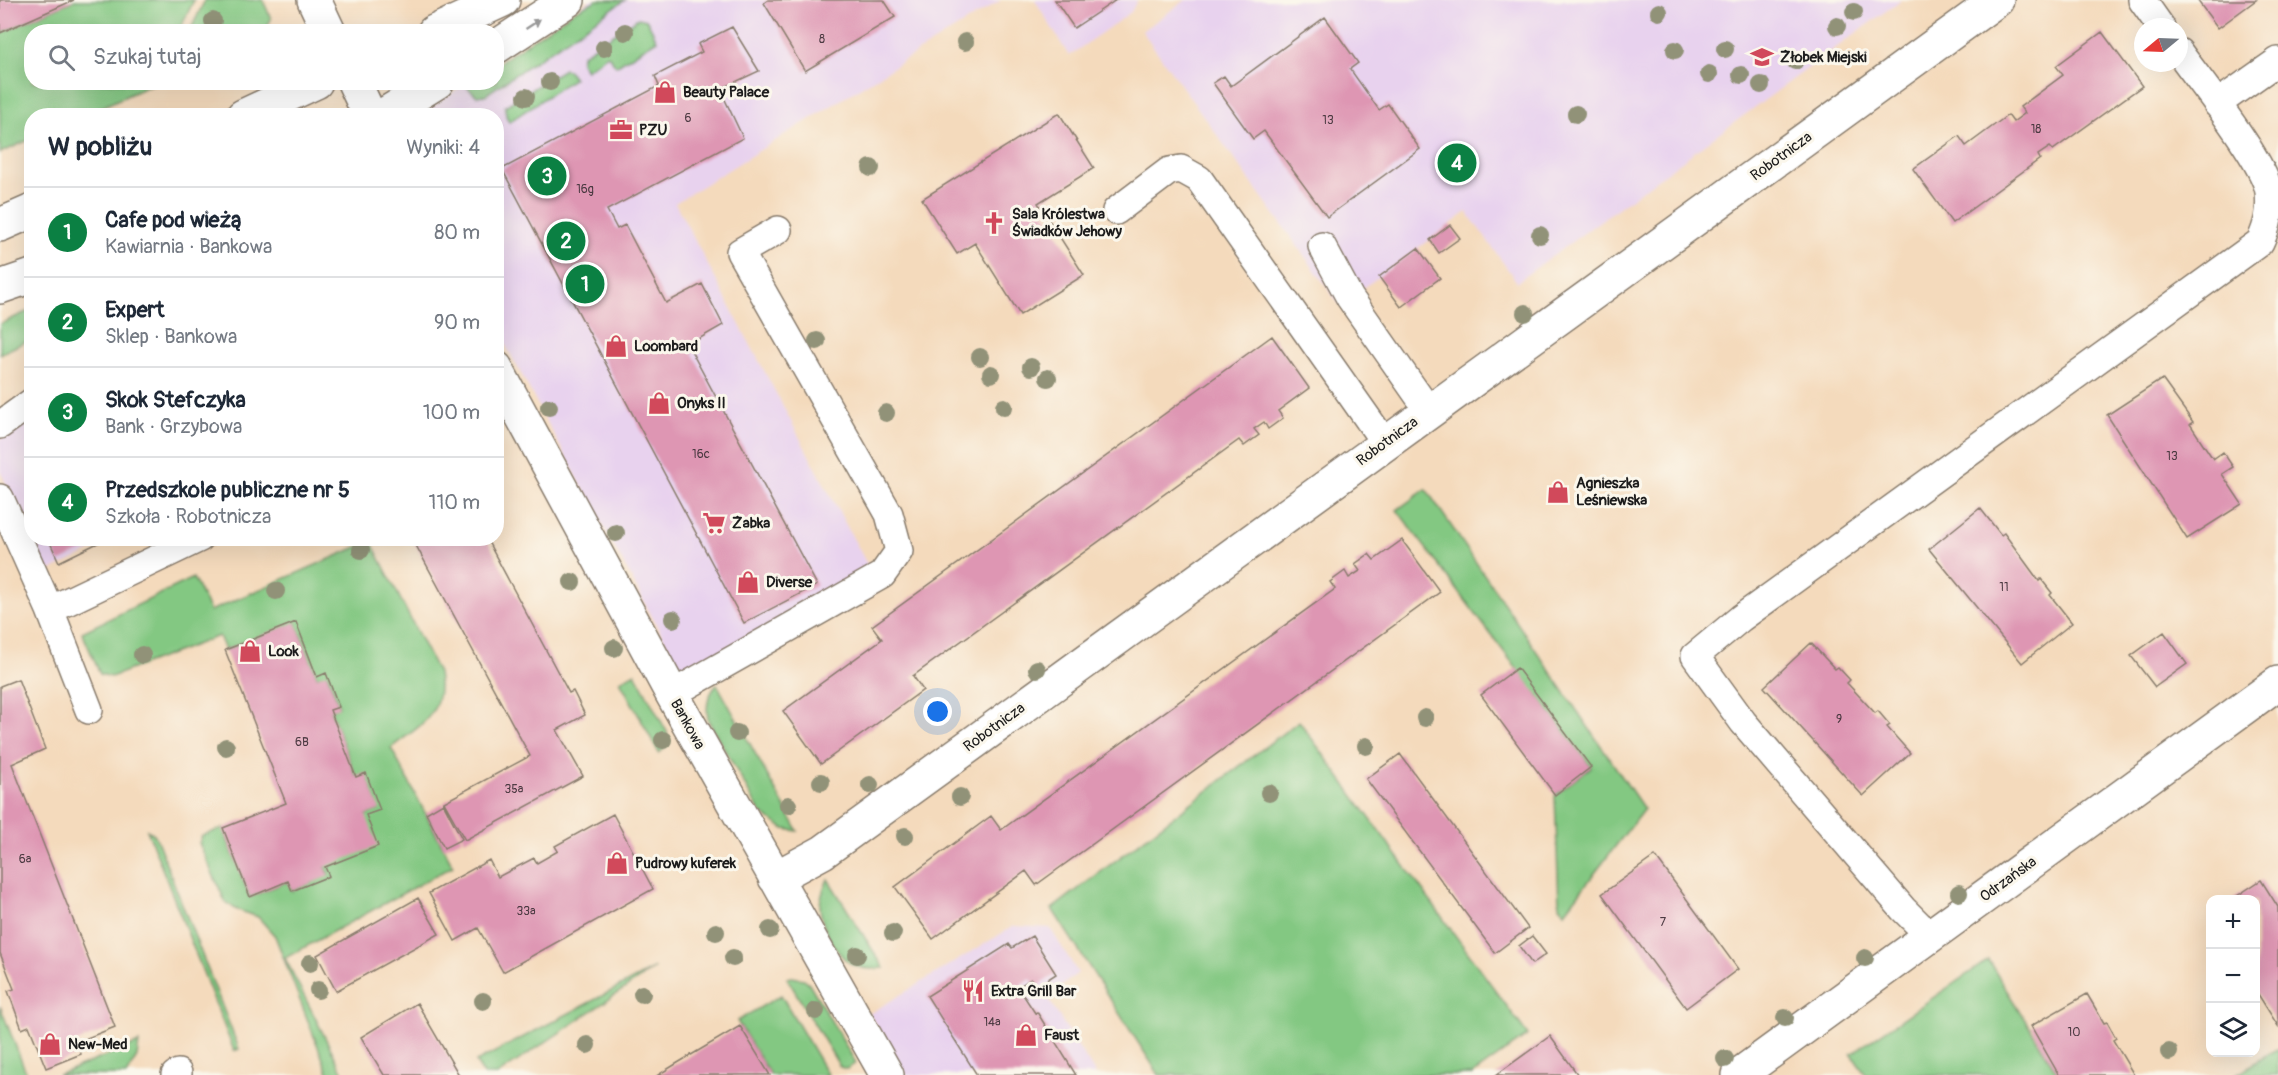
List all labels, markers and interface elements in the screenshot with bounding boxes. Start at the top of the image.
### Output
north arrow [2134,18,2188,72]
one-way arrow [525,19,541,30]
search box [24,24,504,90]
house number: 8 [819,32,825,47]
icon: search [45,41,78,74]
text: Szukaj tutaj [93,43,202,71]
school or university icon: Żłobek Miejski [1749,44,1775,70]
place label: Żłobek Miejski [1780,48,1867,67]
shop icon: Beauty Palace [652,79,678,105]
place label: Beauty Palace [683,83,770,102]
house number: 6 [685,111,692,126]
house number: 13 [1322,113,1334,128]
office icon: PZU [608,117,634,143]
place label: PZU [639,121,668,140]
house number: 18 [2031,122,2041,137]
street label: Robotnicza [1747,128,1816,185]
text: W pobliżu [48,131,152,163]
text: Wyniki: 4 [406,135,480,160]
pin: 4 [1438,140,1476,186]
pin: 3 [528,154,566,198]
house number: 16g [576,182,594,197]
place label: Sala Królestwa Świadków Jehowy [1012,205,1122,241]
text: Cafe pod wieżą [105,206,242,234]
church icon: Sala Królestwa Świadków Jehowy [981,210,1007,236]
pin: 2 [546,218,586,264]
text: 1 [64,220,71,245]
text: 80 m [434,220,480,245]
text: Kawiarnia · Bankowa [105,234,272,259]
pin: 1 [566,262,604,306]
text: Expert [105,296,164,324]
text: 2 [62,310,73,335]
text: 90 m [434,310,480,335]
text: Sklep · Bankowa [105,324,237,349]
shop icon: Loombard [603,333,629,359]
place label: Loombard [634,337,698,356]
text: Skok Stefczyka [105,386,246,414]
shop icon: Onyks II [646,390,672,416]
place label: Onyks II [677,394,726,413]
text: 3 [62,400,73,425]
text: 100 m [423,400,480,425]
street label: Robotnicza [1353,413,1422,470]
text: Bank · Grzybowa [105,414,242,439]
house number: 16c [692,447,710,462]
house number: 13 [2166,449,2178,464]
place label: Agnieszka Leśniewska [1576,474,1647,510]
text: Przedszkole publiczne nr 5 [105,476,350,504]
shop icon: Agnieszka Leśniewska [1545,479,1571,505]
text: 4 [62,490,73,515]
text: 110 m [429,490,480,515]
text: Szkoła · Robotnicza [105,504,271,529]
supermarket icon: Żabka [701,510,727,536]
place label: Żabka [732,514,770,533]
shop icon: Diverse [735,569,761,595]
place label: Diverse [766,573,813,592]
house number: 11 [1999,580,2009,595]
shop icon: Look [237,638,263,664]
place label: Look [268,642,300,661]
street label: Bankowa [666,696,709,753]
your location [923,697,952,726]
street label: Robotnicza [960,699,1029,756]
house number: 9 [1836,712,1842,727]
house number: 6B [295,735,309,750]
house number: 35a [505,782,524,797]
shop icon: Pudrowy kuferek [604,850,630,876]
house number: 6a [19,852,32,867]
street label: Odrzańska [1976,852,2040,906]
place label: Pudrowy kuferek [635,854,737,873]
map controls [2206,895,2260,1057]
button: + [2206,895,2260,949]
house number: 33a [517,904,536,919]
house number: 7 [1660,915,1667,930]
button: − [2206,949,2260,1003]
restaurant icon: Extra Grill Bar [960,978,986,1004]
place label: Extra Grill Bar [991,982,1077,1001]
button: layers [2206,1003,2260,1057]
house number: 14a [983,1015,1001,1030]
shop icon: Faust [1013,1022,1039,1048]
house number: 10 [2068,1025,2080,1040]
place label: Faust [1044,1026,1080,1045]
shop icon: New-Med [37,1031,63,1057]
place label: New-Med [68,1035,128,1054]

